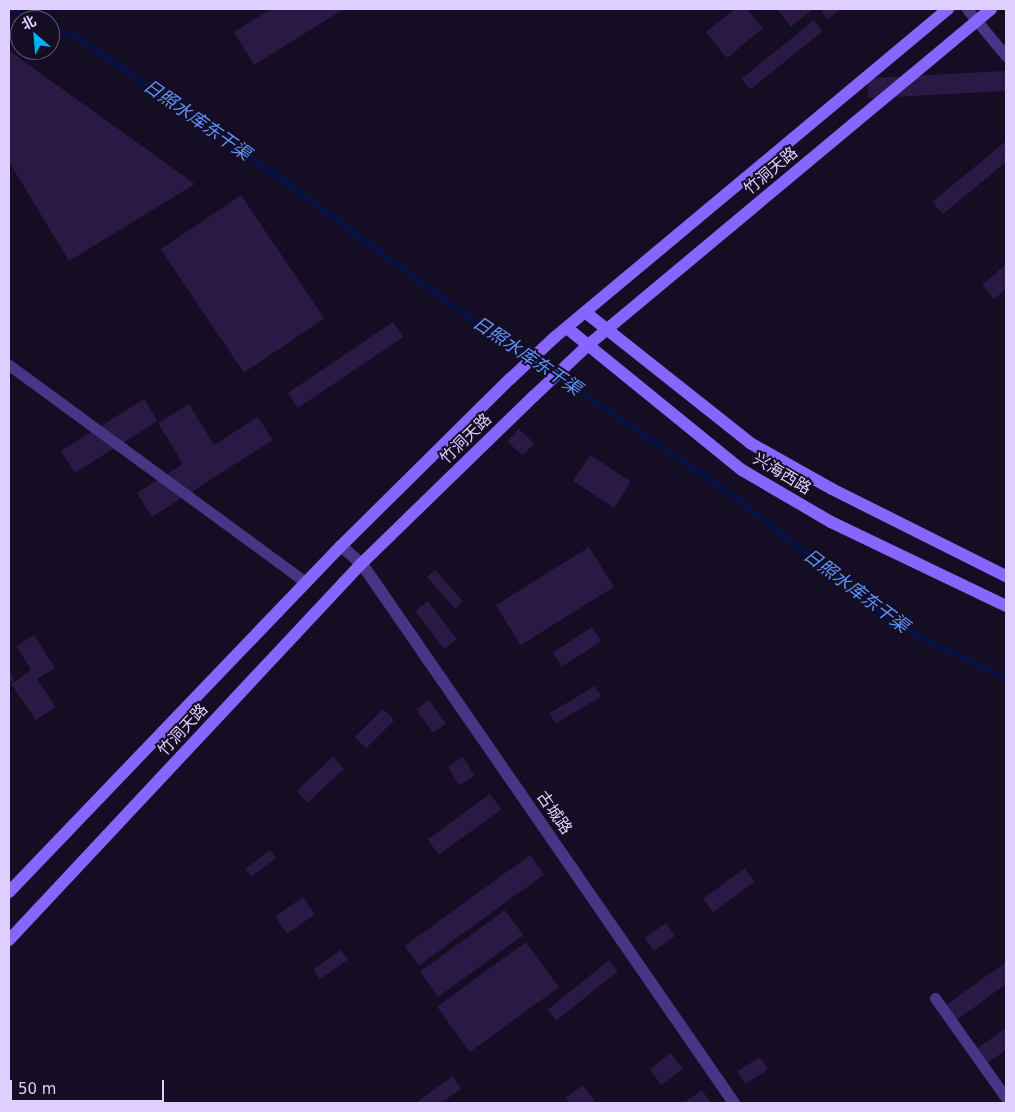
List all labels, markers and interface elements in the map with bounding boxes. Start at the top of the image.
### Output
north arrow [10,10,60,60]
text: 北 [19,12,39,33]
water label: 日照水库东干渠 [139,75,255,165]
street label: 竹洞天路 [740,143,802,199]
water label: 日照水库东干渠 [469,312,585,400]
street label: 竹洞天路 [436,410,496,468]
street label: 兴海西路 [750,449,814,499]
water label: 日照水库东干渠 [799,544,913,638]
street label: 竹洞天路 [154,700,212,760]
street label: 古城路 [532,788,576,838]
scale bar [12,1070,166,1102]
text: 50 m [18,1080,56,1098]

